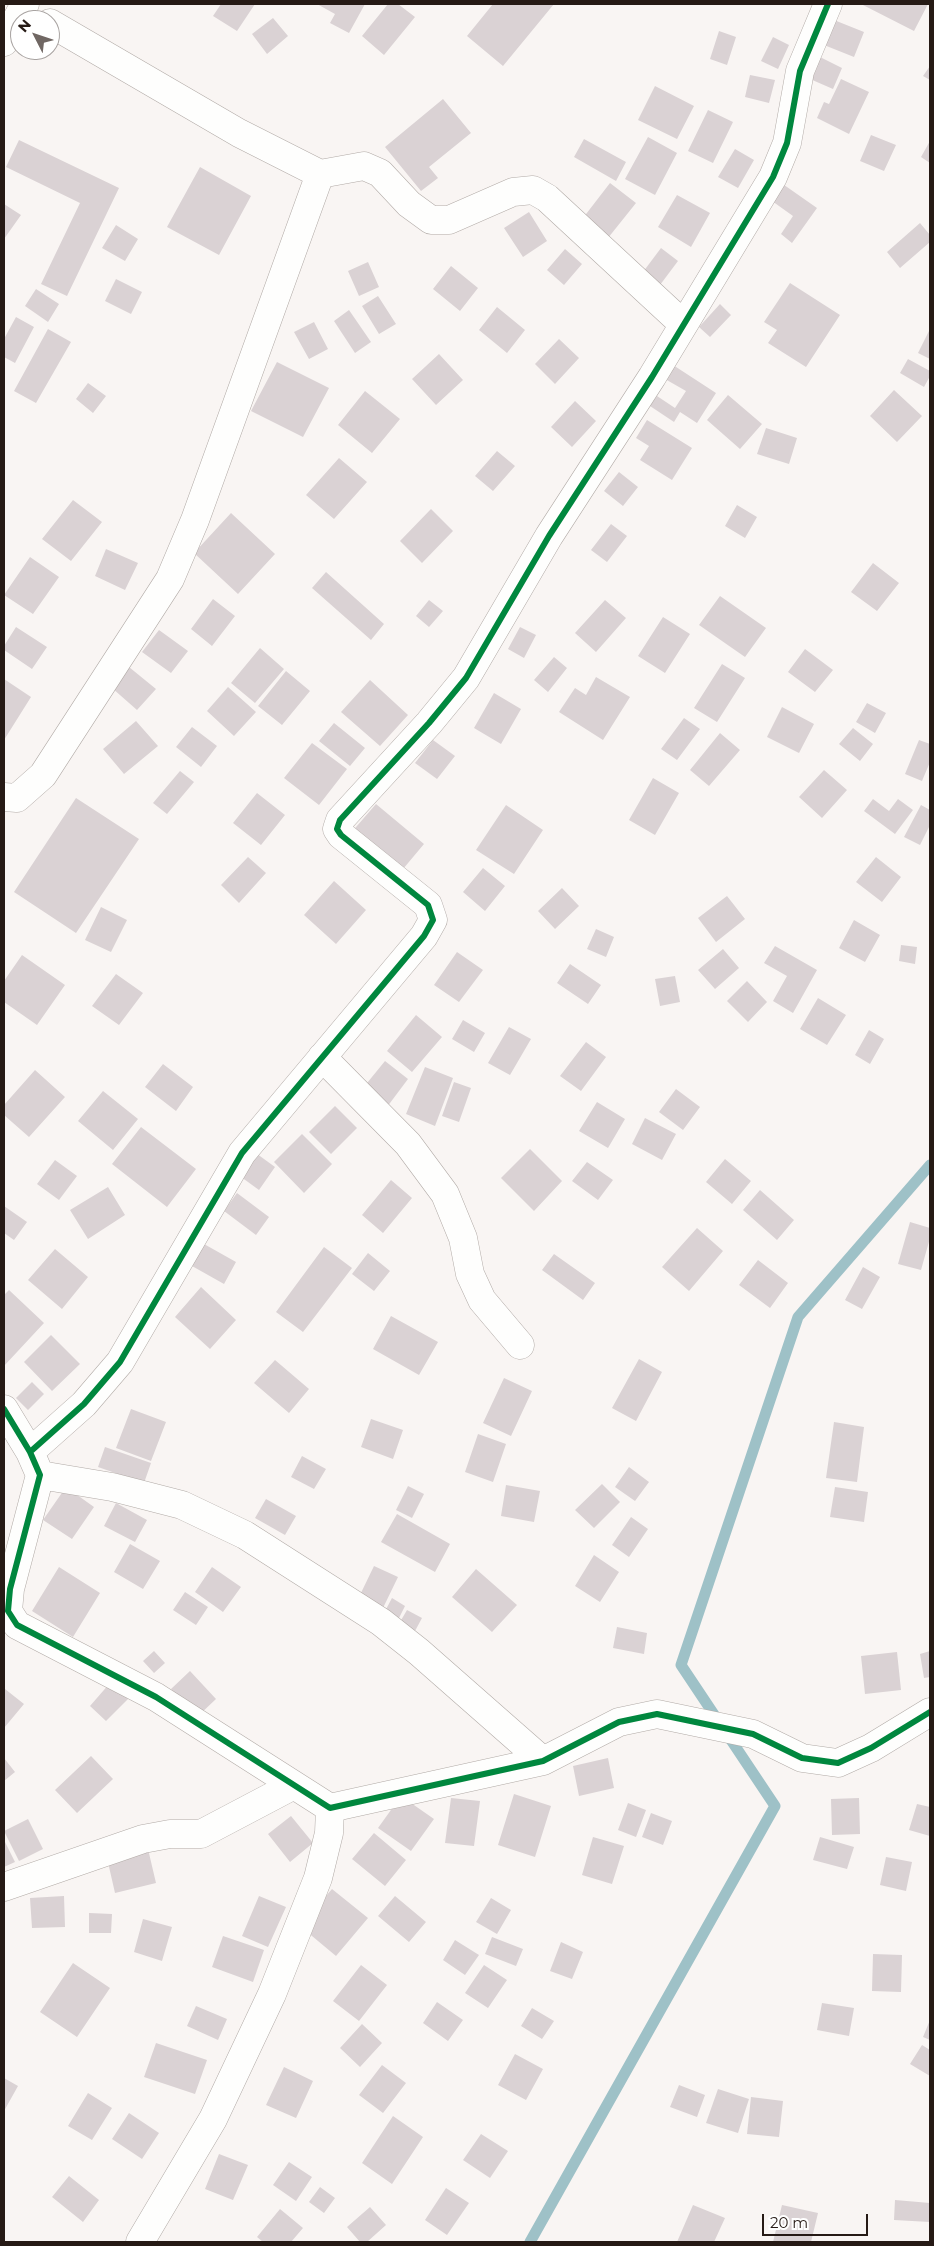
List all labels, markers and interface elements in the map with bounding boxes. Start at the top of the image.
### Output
north arrow [10,10,60,60]
text: N [14,16,35,36]
scale bar [764,2204,870,2236]
text: 20 m [770,2213,808,2232]

